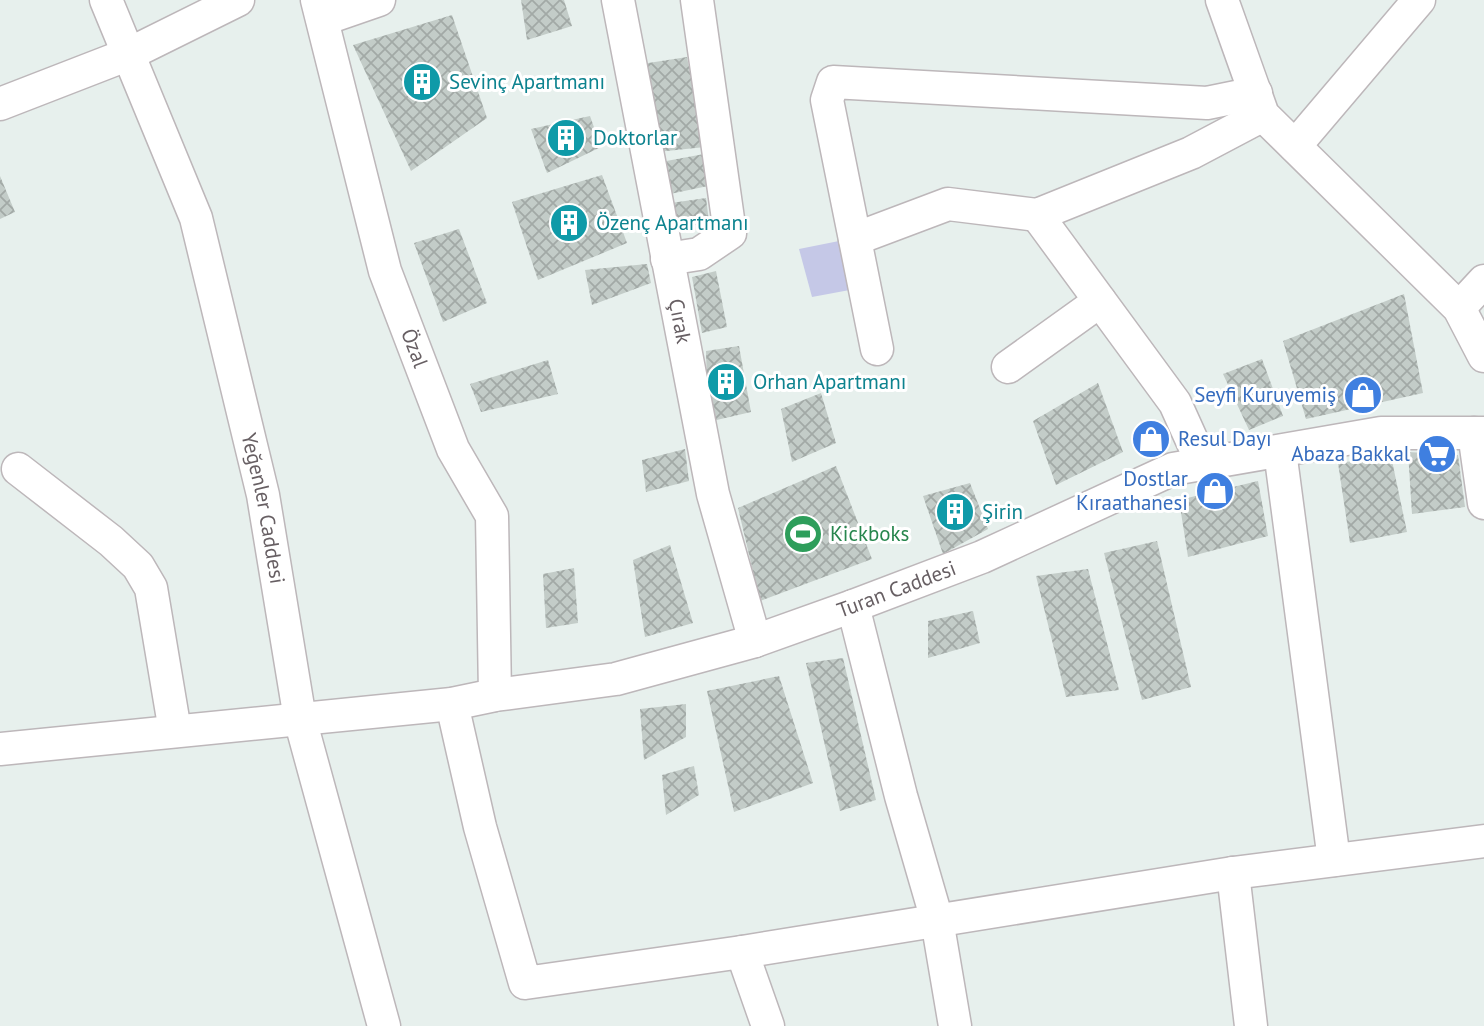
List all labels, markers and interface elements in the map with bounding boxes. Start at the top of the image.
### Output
building icon: Sevinç Apartmanı [401,61,443,103]
place label: Sevinç Apartmanı [449,68,605,95]
building icon: Doktorlar [545,117,587,159]
place label: Doktorlar [593,124,677,151]
building icon: Özenç Apartmanı [548,202,590,244]
place label: Özenç Apartmanı [596,209,749,236]
street label: Çırak [663,296,698,346]
street label: Özal [395,325,435,371]
building icon: Orhan Apartmanı [705,361,747,403]
place label: Orhan Apartmanı [753,368,906,395]
shop icon: Seyfi Kuruyemiş [1342,374,1384,416]
place label: Seyfi Kuruyemiş [1194,381,1336,408]
shop icon: Resul Dayı [1130,418,1172,460]
place label: Resul Dayı [1178,425,1272,452]
street label: Yeğenler Caddesi [235,430,291,586]
supermarket icon: Abaza Bakkal [1416,433,1458,475]
place label: Abaza Bakkal [1291,440,1410,467]
place label: Dostlar Kıraathanesi [1076,465,1188,516]
shop icon: Dostlar Kıraathanesi [1194,470,1236,512]
building icon: Şirin [934,491,976,533]
place label: Şirin [982,498,1023,525]
sports icon: Kickboks [782,513,824,555]
place label: Kickboks [830,520,909,547]
street label: Turan Caddesi [833,554,960,624]

